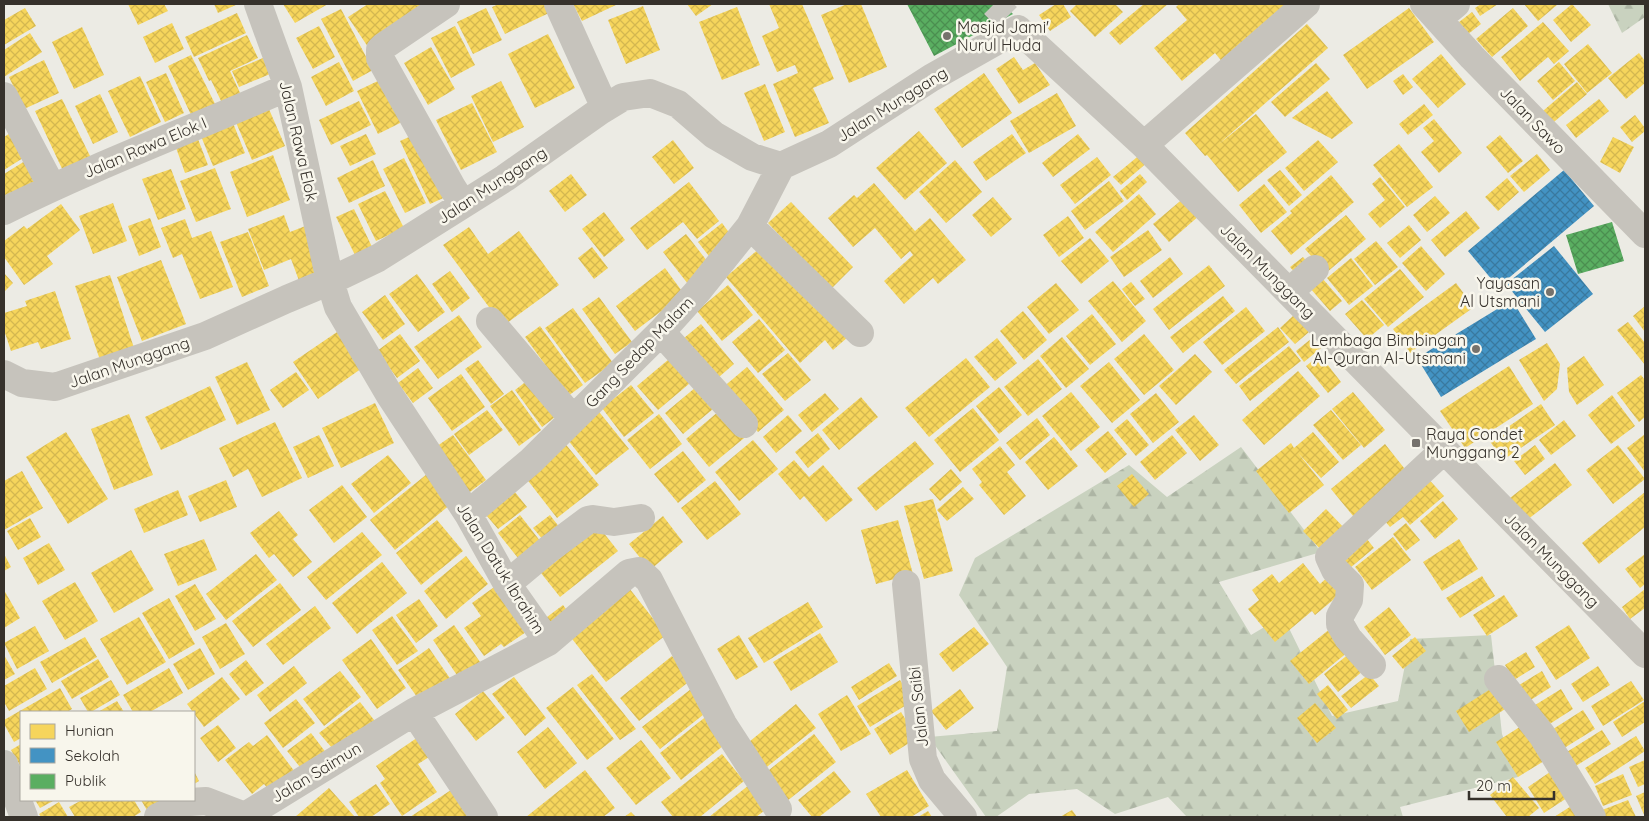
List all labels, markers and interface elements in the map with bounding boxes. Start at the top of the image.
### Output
place label: Masjid Jami' Nurul Huda [957,17,1049,55]
marker: Masjid Jami' Nurul Huda [941,30,953,42]
street label: Jalan Munggang [833,62,951,146]
street label: Jalan Rawa Elok [275,79,323,203]
street label: Jalan Sawo [1496,82,1570,158]
street label: Jalan Rawa Elok I [81,112,209,182]
street label: Jalan Munggang [434,142,550,228]
street label: Jalan Munggang [1216,219,1320,323]
place label: Yayasan Al Utsmani [1460,273,1540,311]
marker: Yayasan Al Utsmani [1544,286,1556,298]
street label: Gang Sedap Malam [581,292,697,412]
place label: Lembaga Bimbingan Al-Quran Al-Utsmani [1311,330,1466,368]
street label: Jalan Munggang [66,332,192,392]
marker: Lembaga Bimbingan Al-Quran Al-Utsmani [1470,343,1482,355]
place label: Raya Condet Munggang 2 [1426,424,1523,462]
marker: Raya Condet Munggang 2 [1410,437,1422,449]
street label: Jalan Datuk Ibrahim [453,499,549,637]
street label: Jalan Munggang [1500,508,1604,612]
street label: Jalan Saibi [904,666,932,748]
legend [20,711,195,801]
text: Hunian [65,721,114,740]
street label: Jalan Saimun [268,737,364,807]
text: Sekolah [65,746,120,765]
scale bar [1469,768,1554,800]
text: Publik [65,771,106,790]
text: 20 m [1476,776,1511,795]

